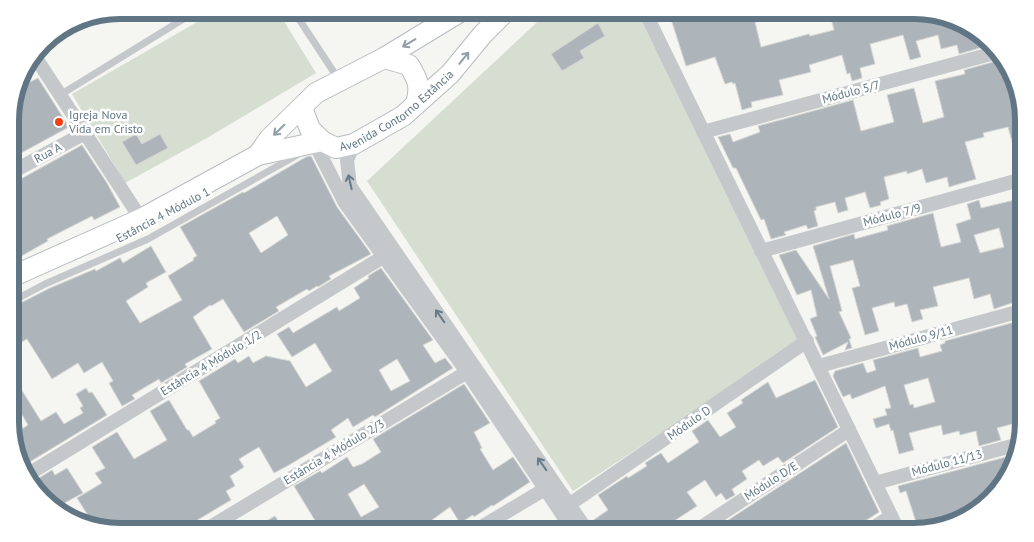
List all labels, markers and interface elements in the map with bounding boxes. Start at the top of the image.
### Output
one-way arrow [402,38,416,48]
one-way arrow [458,52,469,65]
street label: Avenida Contorno Estância [338,66,457,154]
street label: Módulo 5/7 [820,77,881,106]
place label: Igreja Nova Vida em Cristo [68,107,143,136]
marker: Igreja Nova Vida em Cristo [53,116,65,128]
one-way arrow [272,124,285,136]
street label: Rua A [31,139,64,166]
one-way arrow [345,174,354,190]
street label: Estância 4 Módulo 1 [113,183,212,246]
street label: Módulo 7/9 [861,200,922,229]
one-way arrow [435,310,445,324]
street label: Módulo 9/11 [887,322,955,353]
street label: Estância 4 Módulo 1/2 [158,327,264,399]
street label: Módulo D [664,402,714,443]
street label: Estância 4 Módulo 2/3 [281,416,387,488]
street label: Módulo 11/13 [910,446,984,479]
one-way arrow [537,458,547,472]
street label: Módulo D/E [741,458,800,503]

